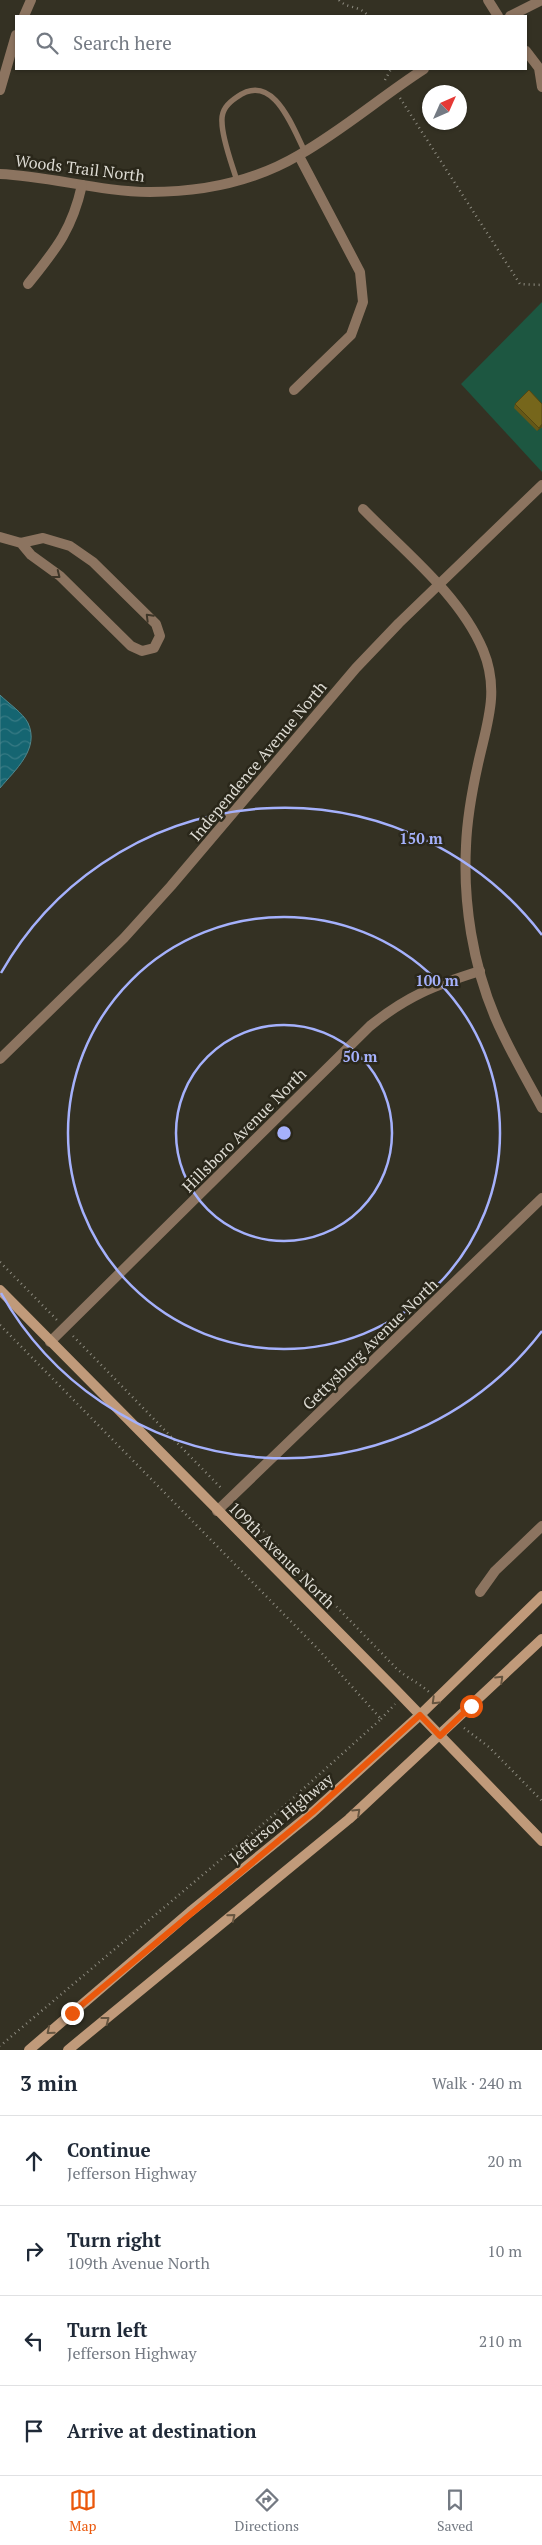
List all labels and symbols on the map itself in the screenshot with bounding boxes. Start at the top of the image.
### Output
north arrow [422,85,467,130]
street label: Woods Trail North [14,149,147,187]
one-way arrow [51,569,60,577]
one-way arrow [146,614,155,623]
street label: Independence Avenue North [185,676,332,846]
text: 150 m [399,828,443,848]
text: 100 m [415,970,459,990]
text: 50 m [343,1046,378,1066]
street label: Hillsboro Avenue North [177,1063,311,1197]
centre of rings [275,1124,293,1142]
street label: Gettysburg Avenue North [298,1273,443,1415]
street label: 109th Avenue North [224,1497,341,1614]
one-way arrow [495,1676,504,1685]
one-way arrow [431,1695,440,1704]
route start [460,1695,483,1718]
street label: Jefferson Highway [224,1767,338,1868]
one-way arrow [351,1809,360,1818]
one-way arrow [227,1914,236,1923]
route end [61,2002,84,2025]
one-way arrow [101,2016,110,2025]
one-way arrow [47,2026,56,2035]

